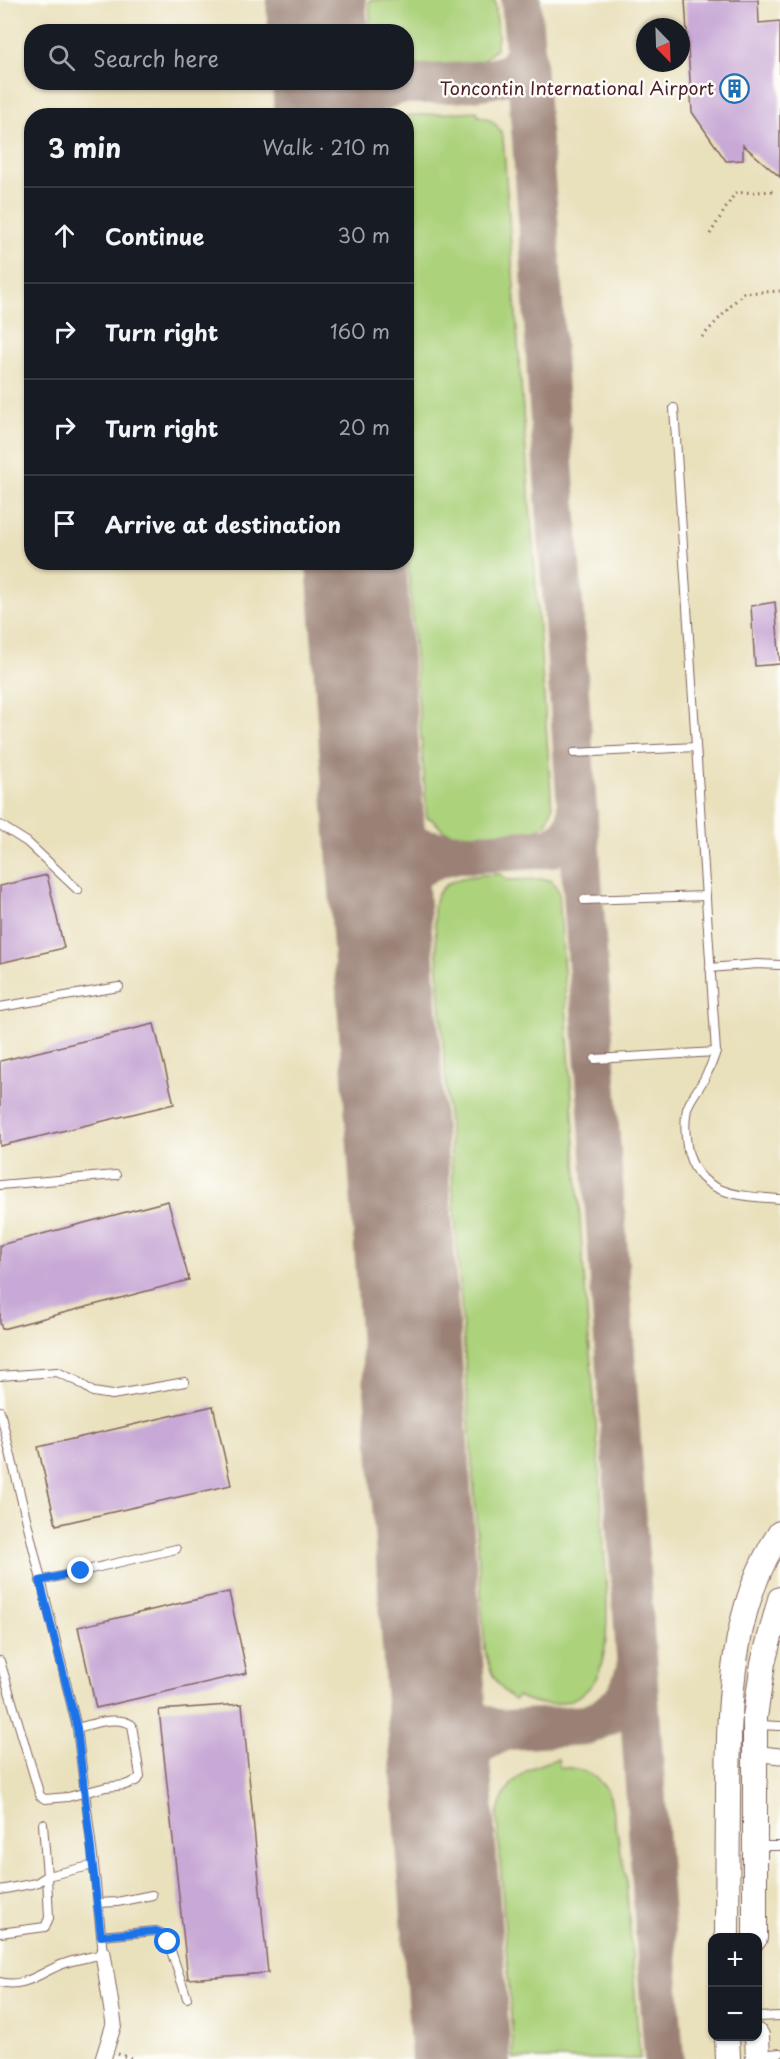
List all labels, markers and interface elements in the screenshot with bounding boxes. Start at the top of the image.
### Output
north arrow [636,18,690,72]
search box [24,24,414,90]
icon: search [45,41,78,74]
text: Search here [93,41,219,74]
building icon: Toncontin International Airport [719,73,751,105]
place label: Toncontin International Airport [440,74,714,101]
text: 3 min [48,128,121,167]
text: Walk · 210 m [263,132,390,162]
icon: ahead [48,219,81,252]
text: Continue [105,219,204,252]
text: 30 m [337,220,390,250]
icon: right [48,315,81,348]
text: Turn right [105,315,218,348]
text: 160 m [330,316,390,346]
icon: right [48,411,81,444]
text: Turn right [105,411,218,444]
text: 20 m [338,412,390,442]
icon: arrive [48,507,81,540]
text: Arrive at destination [105,507,341,540]
route end [67,1557,93,1583]
route start [154,1928,180,1954]
map controls [708,1933,762,2041]
button: + [708,1933,762,1987]
button: − [708,1987,762,2041]

